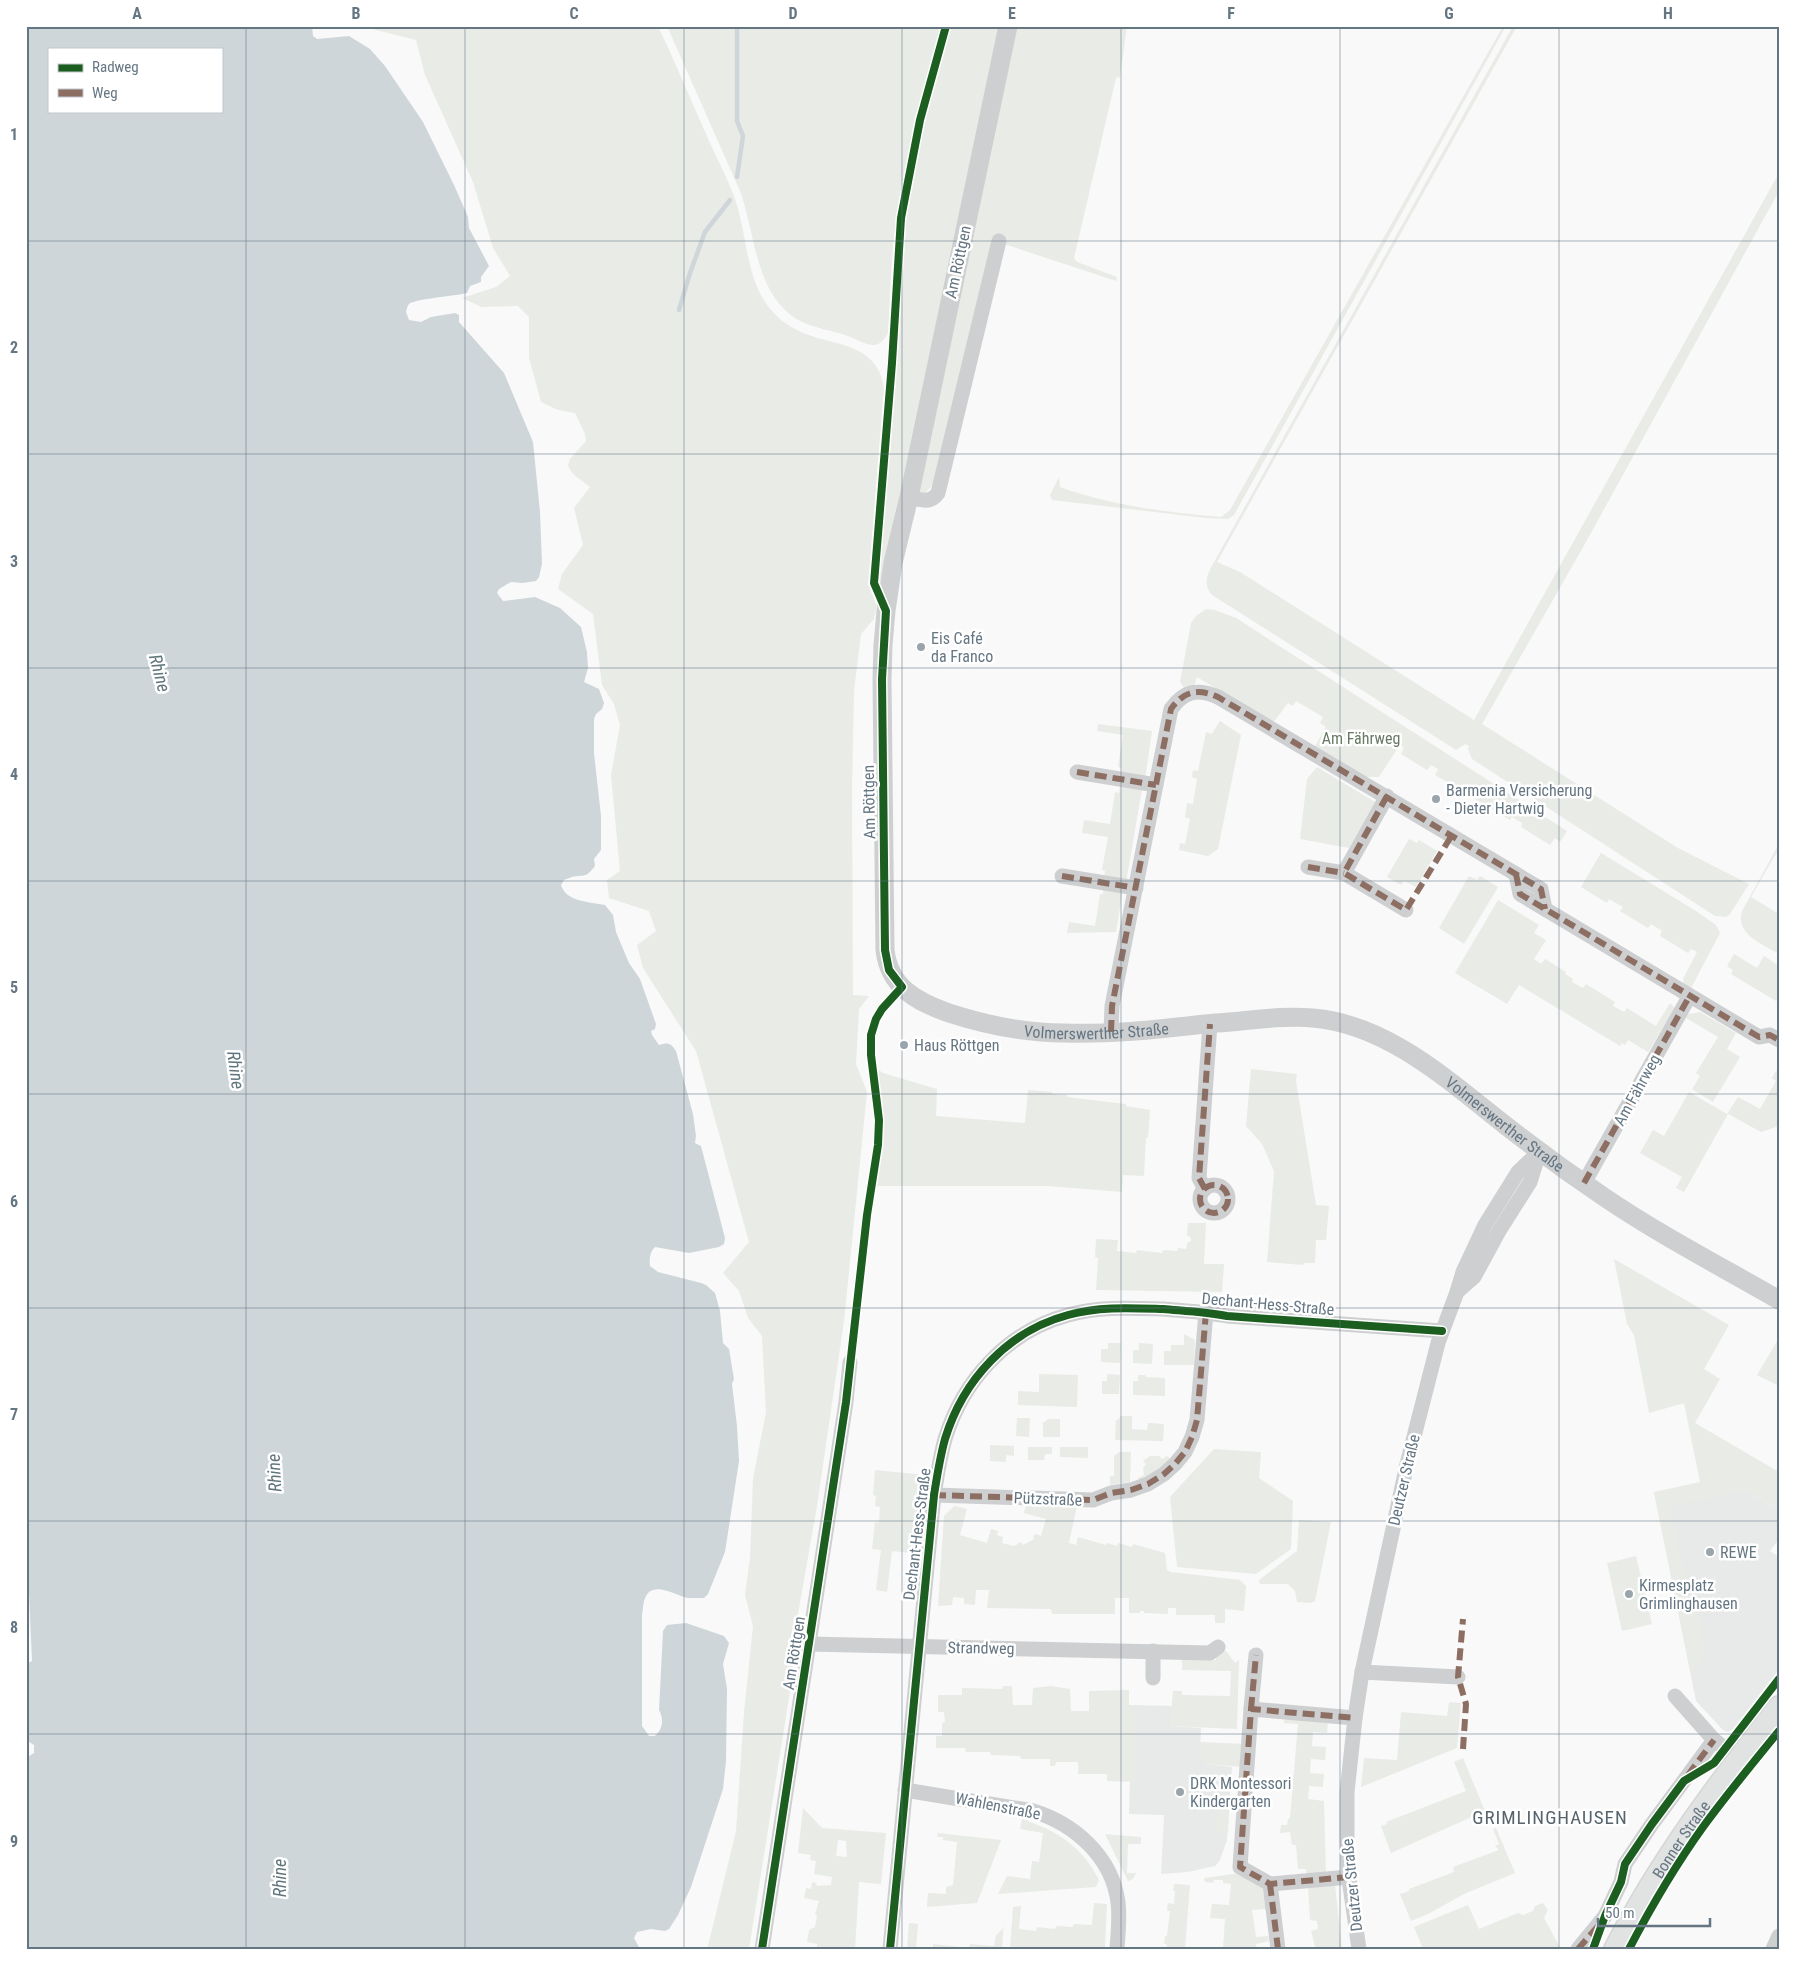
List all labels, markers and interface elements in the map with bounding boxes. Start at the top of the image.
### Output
text: A [132,4,142,23]
text: B [352,4,361,23]
text: C [569,4,579,23]
text: D [788,4,798,23]
text: E [1008,4,1016,23]
text: F [1227,4,1235,23]
text: G [1444,4,1454,23]
text: H [1663,4,1673,23]
legend [48,48,222,112]
text: Radweg [92,58,139,76]
text: Weg [92,84,118,102]
text: 1 [10,125,18,144]
street label: Am Röttgen [941,224,975,300]
text: 2 [10,338,18,357]
text: 3 [10,552,18,571]
place label: Eis Café da Franco [931,629,993,666]
marker: Eis Café da Franco [915,641,927,653]
water label: Rhine [145,652,175,694]
park label: Am Fährweg [1322,729,1400,748]
text: 4 [10,765,18,784]
street label: Am Röttgen [859,765,879,839]
place label: Barmenia Versicherung - Dieter Hartwig [1446,781,1592,818]
marker: Barmenia Versicherung - Dieter Hartwig [1430,793,1442,805]
text: 5 [10,978,18,997]
street label: Volmerswerther Straße [1023,1019,1170,1043]
place label: Haus Röttgen [914,1036,999,1055]
marker: Haus Röttgen [898,1039,910,1051]
water label: Rhine [223,1050,249,1090]
street label: Am Fährweg [1610,1051,1664,1129]
street label: Volmerswerther Straße [1442,1072,1568,1176]
text: 6 [10,1192,18,1211]
street label: Dechant-Hess-Straße [1201,1289,1335,1319]
text: 7 [10,1405,18,1424]
street label: Deutzer Straße [1384,1432,1424,1528]
water label: Rhine [263,1453,285,1493]
street label: Dechant-Hess-Straße [899,1467,935,1601]
street label: Pützstraße [1013,1488,1083,1510]
place label: REWE [1720,1543,1757,1562]
marker: REWE [1704,1546,1716,1558]
place label: Kirmesplatz Grimlinghausen [1639,1576,1738,1613]
marker: Kirmesplatz Grimlinghausen [1623,1588,1635,1600]
street label: Am Röttgen [779,1615,809,1691]
text: 8 [10,1618,18,1637]
street label: Strandweg [947,1638,1015,1658]
place label: DRK Montessori Kindergarten [1190,1774,1291,1811]
marker: DRK Montessori Kindergarten [1174,1786,1186,1798]
street label: Wahlenstraße [954,1788,1042,1824]
street label: Bonner Straße [1648,1797,1714,1882]
district label: GRIMLINGHAUSEN [1472,1806,1628,1829]
text: 9 [10,1832,18,1851]
street label: Deutzer Straße [1338,1838,1366,1932]
water label: Rhine [269,1859,290,1897]
scale bar [1598,1895,1710,1927]
text: 50 m [1605,1904,1635,1922]

